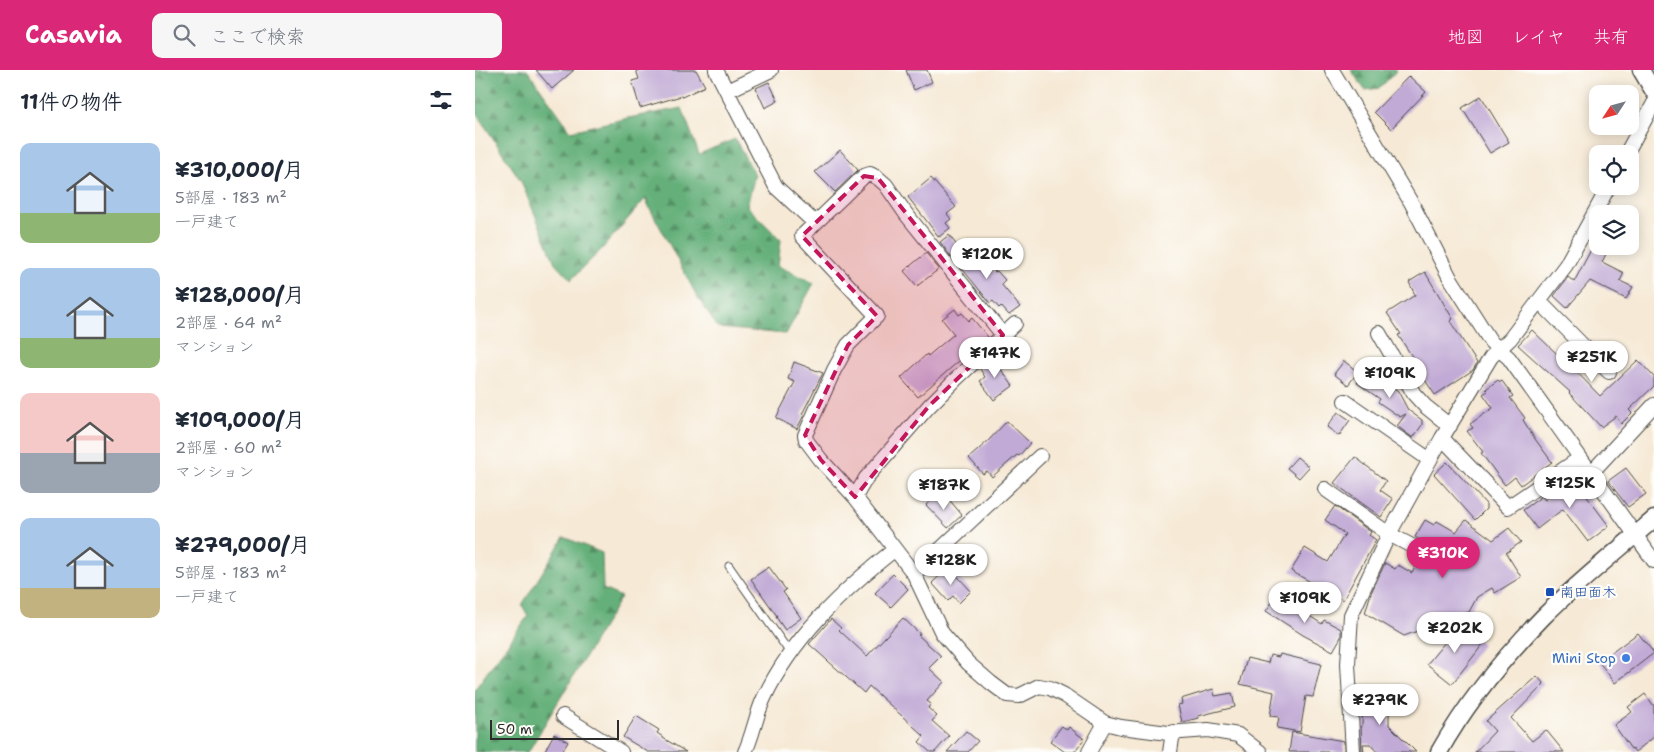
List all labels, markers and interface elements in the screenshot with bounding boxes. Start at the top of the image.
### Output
search box [152,13,502,58]
text: Casavia [25,19,122,51]
icon: search [170,21,198,49]
text: ここで検索 [210,24,305,49]
text: 地図 [1448,25,1484,49]
text: レイヤ [1512,25,1565,49]
text: 共有 [1593,25,1629,49]
north arrow [1589,85,1639,135]
map controls [1589,85,1639,255]
icon: filters [427,86,455,114]
text: 11件の物件 [20,88,123,116]
button: locate [1589,145,1639,195]
text: ¥310,000/月 [175,156,304,184]
icon: home [60,163,120,223]
text: 5部屋 · 183 m² [175,187,287,208]
button: layers [1589,205,1639,255]
text: 一戸建て [175,211,239,232]
pin: ¥120K [952,238,1022,280]
text: ¥120K [962,243,1012,264]
text: ¥128,000/月 [175,281,305,309]
icon: home [60,288,120,348]
text: 2部屋 · 64 m² [175,312,282,333]
text: マンション [175,336,254,357]
pin: ¥147K [960,336,1030,379]
pin: ¥251K [1557,340,1627,383]
text: ¥147K [970,342,1020,363]
text: ¥251K [1567,346,1617,367]
pin: ¥109K [1355,356,1425,399]
text: ¥109K [1365,362,1415,383]
text: ¥109,000/月 [175,406,305,434]
icon: home [60,413,120,473]
text: 2部屋 · 60 m² [175,437,282,458]
text: マンション [175,461,254,482]
pin: ¥125K [1535,466,1605,509]
pin: ¥187K [909,468,979,511]
text: ¥125K [1545,472,1595,493]
text: ¥187K [918,474,970,495]
text: ¥279,000/月 [175,531,310,559]
pin: ¥310K [1408,536,1478,579]
icon: home [60,538,120,598]
text: ¥310K [1418,542,1468,563]
pin: ¥128K [916,544,986,586]
text: ¥128K [926,549,976,570]
text: 5部屋 · 183 m² [175,562,287,583]
pin: ¥109K [1270,582,1340,624]
place label: 南田面木 [1560,583,1616,601]
text: 一戸建て [175,586,239,607]
marker: 南田面木 [1544,586,1556,598]
text: ¥109K [1280,587,1330,608]
pin: ¥202K [1420,612,1490,654]
text: ¥202K [1428,617,1482,638]
place label: Mini Stop [1552,649,1616,667]
marker: Mini Stop [1620,652,1632,664]
pin: ¥279K [1345,684,1415,726]
text: ¥279K [1353,689,1407,710]
scale bar [490,717,619,740]
text: 50 m [497,720,532,738]

